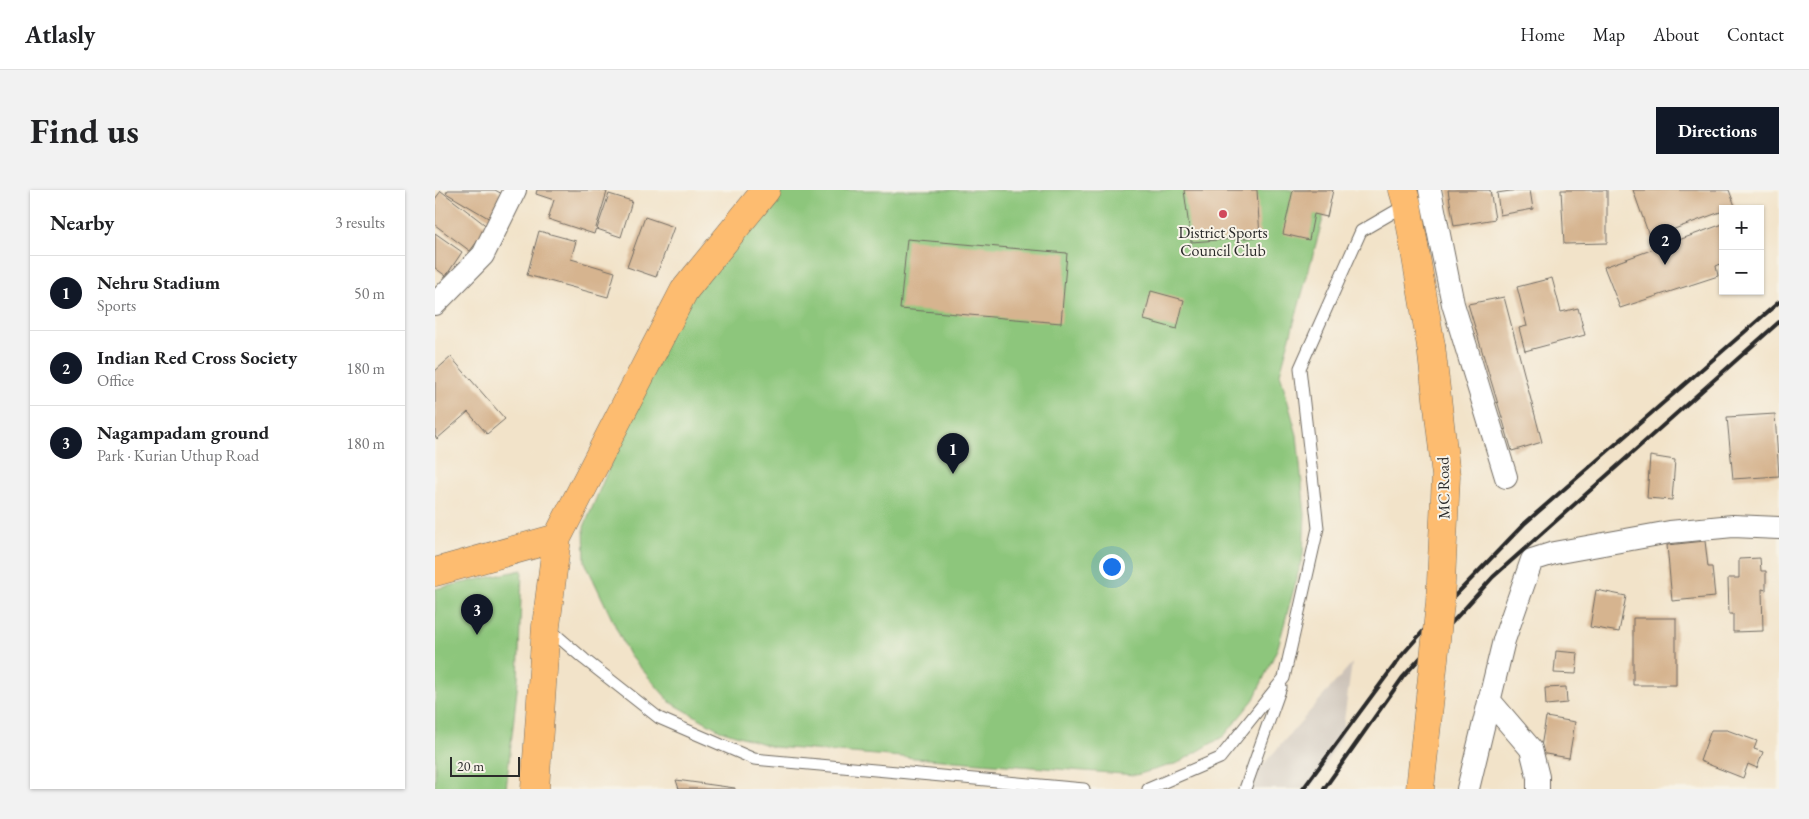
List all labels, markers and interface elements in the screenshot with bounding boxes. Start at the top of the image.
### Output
text: Atlasly [25,19,95,50]
text: Home [1520,23,1565,46]
text: Map [1593,23,1625,46]
text: About [1653,23,1699,46]
text: Contact [1727,23,1784,46]
button: Directions [1656,107,1779,154]
text: Find us [30,108,139,153]
map controls [1719,205,1764,295]
button: + [1719,205,1764,250]
marker: District Sports Council Club [1217,208,1229,220]
text: Nearby [50,209,114,236]
text: 3 results [335,212,385,233]
place label: District Sports Council Club [1178,222,1268,261]
pin: 2 [1649,224,1681,265]
button: − [1719,250,1764,295]
text: Nehru Stadium [97,270,220,295]
text: 1 [62,283,70,304]
text: 50 m [354,283,385,304]
text: Sports [97,295,136,316]
text: Indian Red Cross Society [97,345,297,370]
text: 2 [62,358,70,379]
text: 180 m [346,358,385,379]
text: Office [97,370,134,391]
text: Nagampadam ground [97,420,269,445]
text: 3 [62,433,70,454]
text: 180 m [346,433,385,454]
pin: 1 [937,433,969,474]
text: Park · Kurian Uthup Road [97,445,259,466]
street label: MC Road [1432,456,1455,519]
your location [1099,554,1125,580]
pin: 3 [461,594,493,635]
scale bar [450,754,520,777]
text: 20 m [457,757,484,775]

